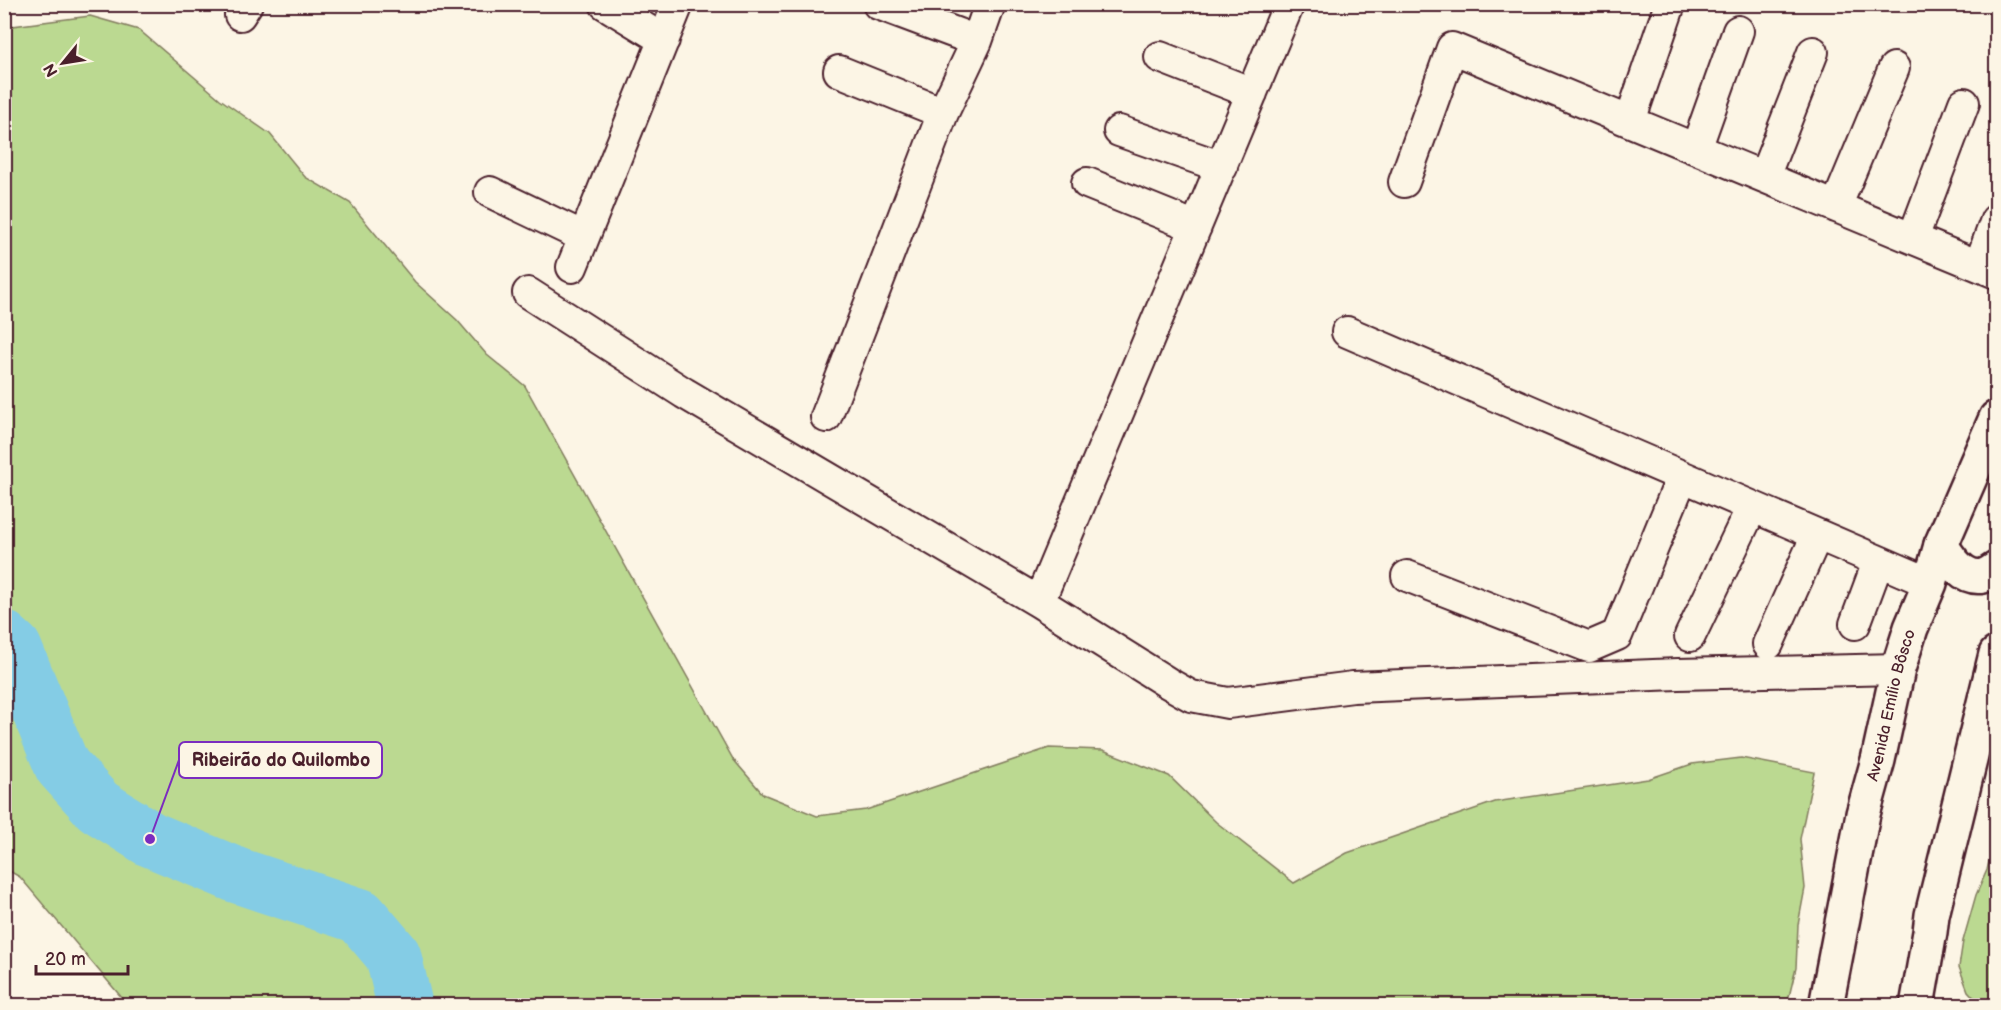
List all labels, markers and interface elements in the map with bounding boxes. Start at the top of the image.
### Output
north arrow [33,33,93,93]
text: N [40,60,63,80]
street label: Avenida Emílio Bôsco [1863,627,1919,783]
callout: Ribeirão do Quilombo [179,742,382,778]
text: Ribeirão do Quilombo [192,750,370,771]
scale bar [36,938,128,976]
text: 20 m [45,949,86,970]

